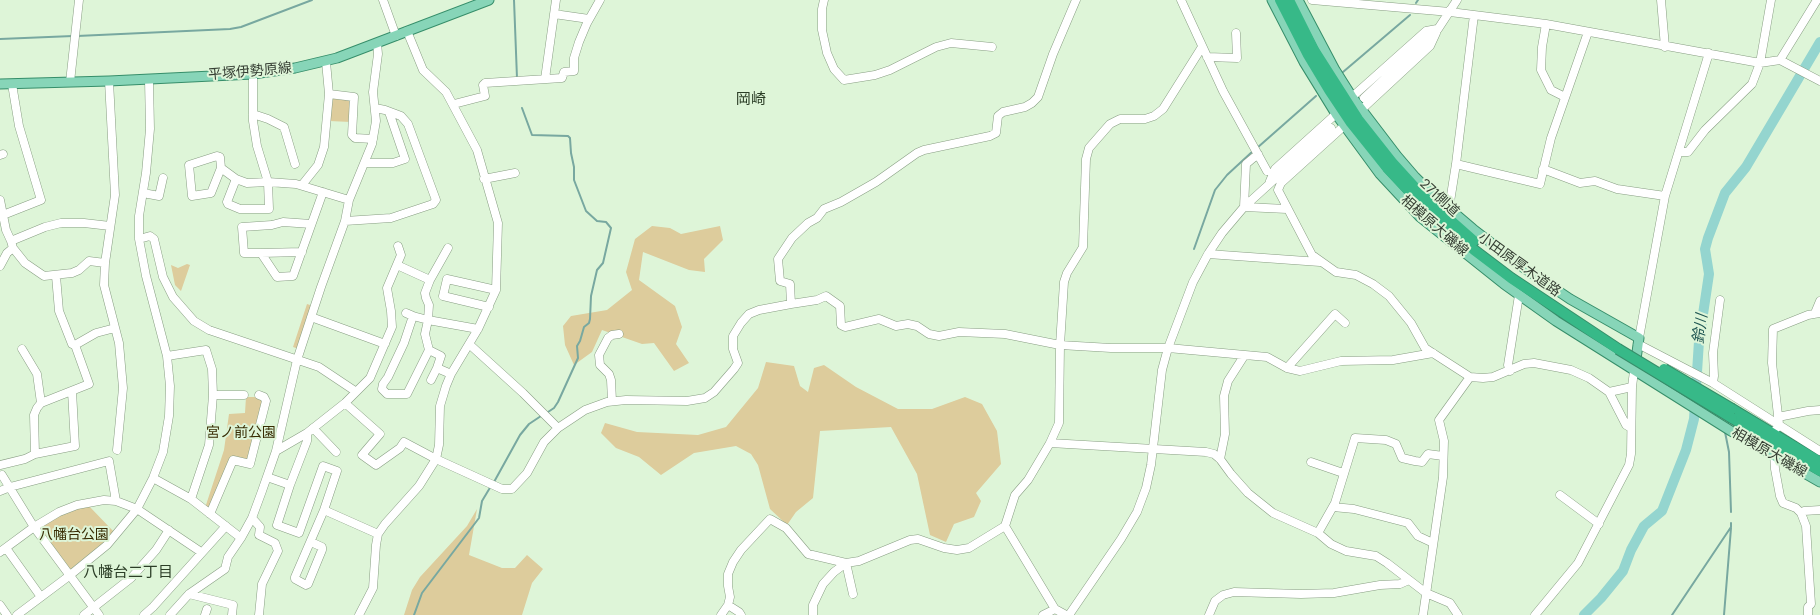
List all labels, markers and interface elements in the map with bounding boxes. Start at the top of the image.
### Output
street label: 平塚伊勢原線 [207,60,293,84]
district label: 岡崎 [736,91,766,109]
street label: 271側道 [1416,176,1462,220]
street label: 相模原大磯線 [1397,192,1471,260]
street label: 小田原厚木道路 [1474,229,1564,301]
water label: 鈴川 [1690,313,1712,345]
park label: 宮ノ前公園 [206,425,276,441]
street label: 相模原大磯線 [1728,425,1810,481]
park label: 八幡台公園 [39,527,109,543]
district label: 八幡台二丁目 [83,564,173,582]

